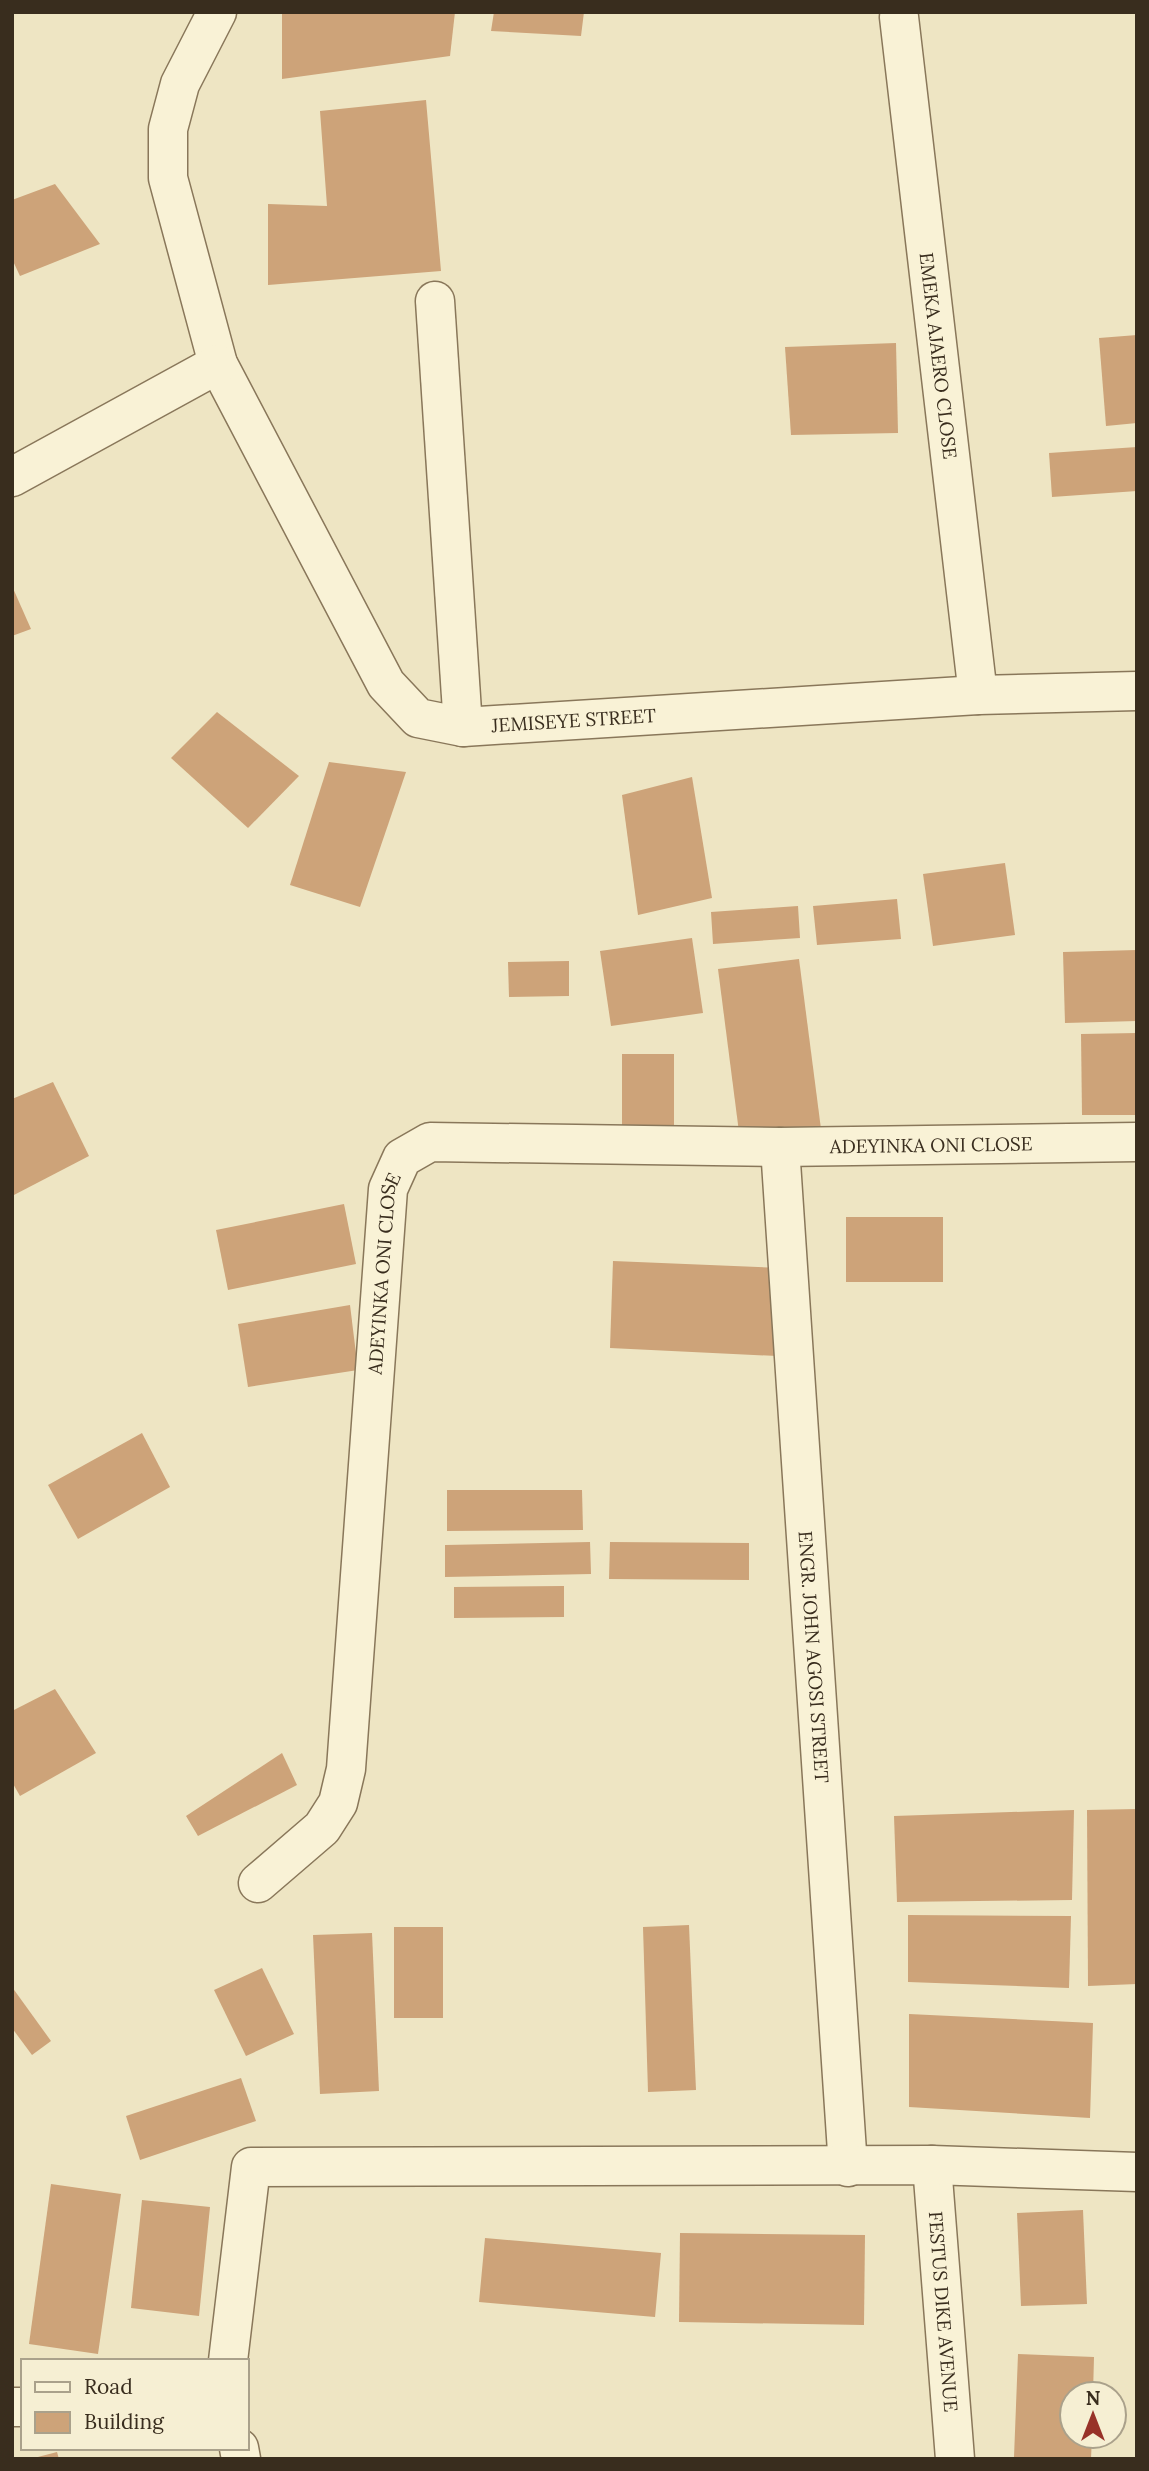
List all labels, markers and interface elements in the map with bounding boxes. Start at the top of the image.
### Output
street label: EMEKA AJAERO CLOSE [915,251,962,460]
street label: JEMISEYE STREET [490,703,657,737]
street label: ADEYINKA ONI CLOSE [829,1131,1033,1158]
street label: ADEYINKA ONI CLOSE [363,1169,406,1376]
street label: ENGR. JOHN AGOSI STREET [794,1530,834,1784]
street label: FESTUS DIKE AVENUE [924,2210,963,2413]
legend [21,2359,248,2450]
text: Road [84,2373,133,2400]
north arrow [1058,2380,1128,2450]
text: N [1086,2386,1101,2410]
text: Building [84,2408,164,2435]

